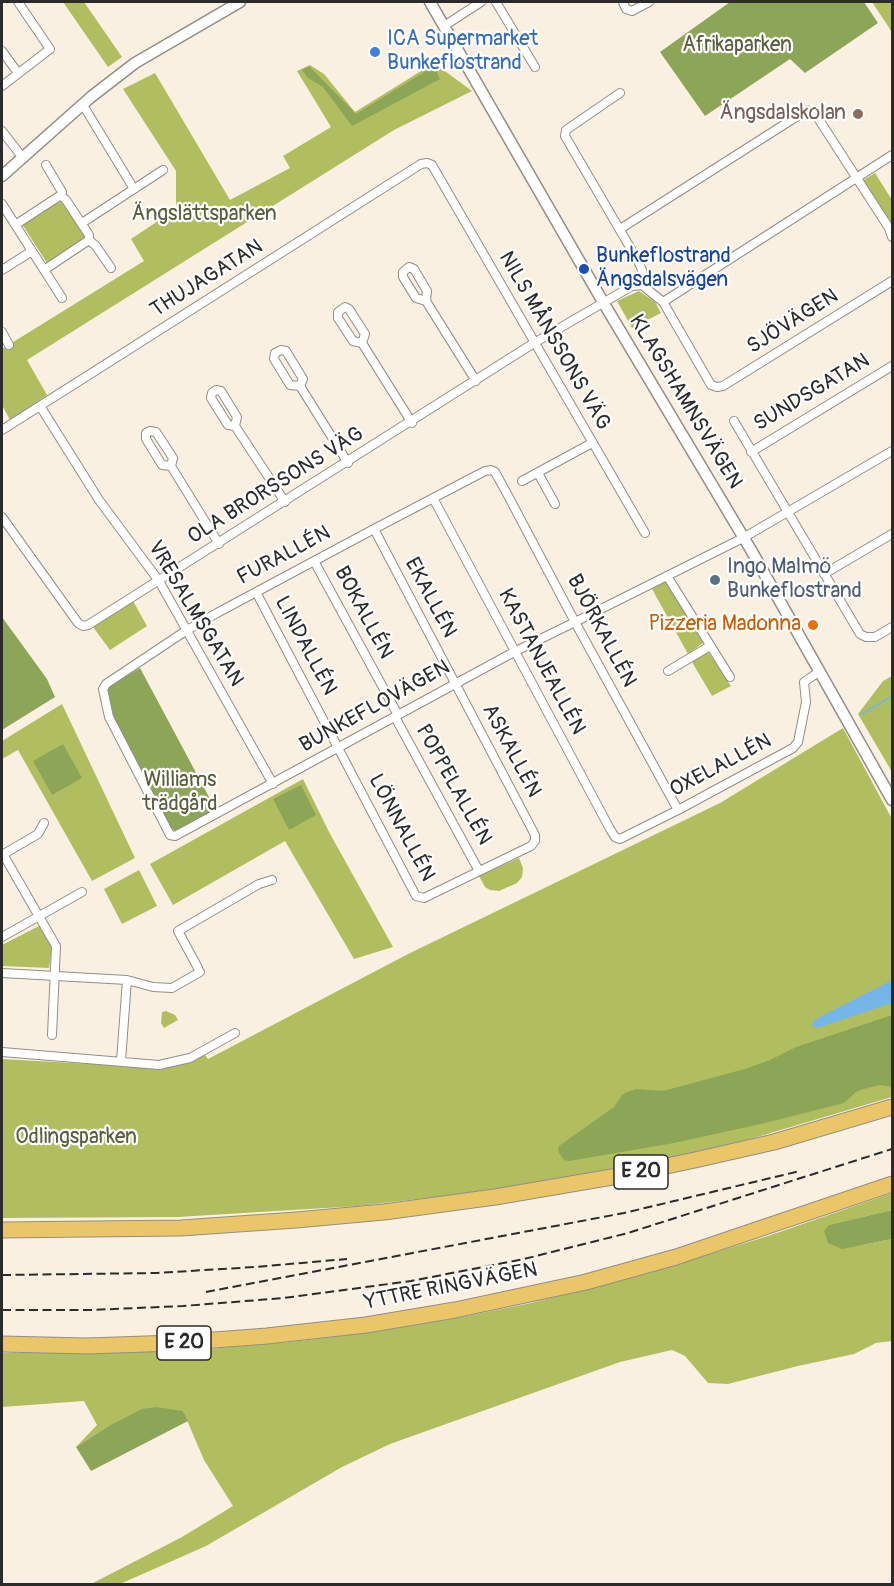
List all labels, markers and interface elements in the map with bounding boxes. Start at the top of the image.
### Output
place label: ICA Supermarket Bunkeflostrand [387,27,538,77]
park label: Afrikaparken [682,33,792,59]
marker: ICA Supermarket Bunkeflostrand [368,45,382,59]
place label: Ängsdalskolan [720,101,846,127]
marker: Ängsdalskolan [851,107,865,121]
park label: Ängslättsparken [131,202,277,228]
street label: THUJAGATAN [146,235,268,323]
place label: Bunkeflostrand Ängsdalsvägen [596,244,731,294]
street label: NILS MÅNSSONS VÄG [493,247,615,435]
marker: Bunkeflostrand Ängsdalsvägen [577,262,591,276]
street label: SJÖVÄGEN [743,284,843,360]
street label: KLAGSHAMNSVÄGEN [623,310,747,494]
street label: SUNDSGATAN [750,349,874,437]
street label: OLA BRORSSONS VÄG [184,422,368,550]
street label: FURALLÉN [233,521,335,591]
street label: VRESALMSGATAN [142,537,248,691]
street label: EKALLÉN [398,554,462,642]
place label: Ingo Malmö Bunkeflostrand [727,555,862,605]
street label: BOKALLÉN [328,562,398,664]
street label: BJÖRKALLÉN [561,570,641,692]
marker: Ingo Malmö Bunkeflostrand [708,573,722,587]
street label: KASTANJEALLÉN [492,585,590,739]
street label: LINDALLÉN [268,592,342,700]
place label: Pizzeria Madonna [649,612,801,638]
marker: Pizzeria Madonna [806,618,820,632]
street label: BUNKEFLOVÄGEN [296,655,454,759]
street label: ASKALLÉN [476,700,546,802]
street label: POPPELALLÉN [409,720,497,850]
street label: OXELALLÉN [666,729,776,803]
park label: Williams trädgård [143,768,217,818]
street label: LÖNNALLÉN [362,770,440,886]
park label: Odlingsparken [15,1125,137,1151]
road number: E 20 [614,1155,668,1189]
street label: YTTRE RINGVÄGEN [362,1258,540,1316]
road number: E 20 [157,1326,211,1360]

